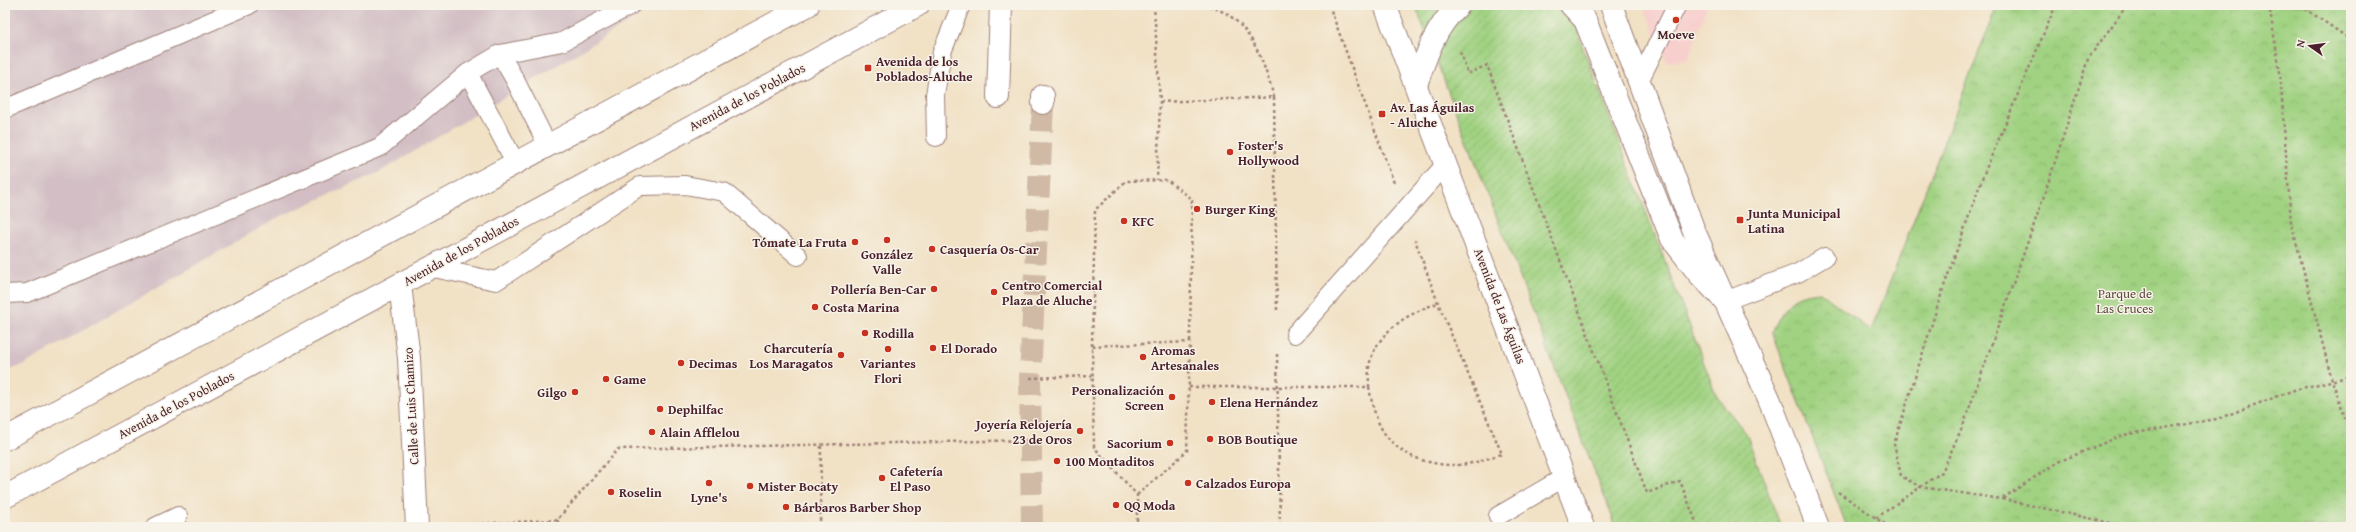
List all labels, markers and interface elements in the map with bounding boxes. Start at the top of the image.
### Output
marker: Moeve [1671,15,1681,25]
place label: Moeve [1657,25,1695,44]
north arrow [2290,26,2330,66]
text: N [2292,37,2309,49]
place label: Avenida de los Poblados-Aluche [876,52,973,86]
street label: Avenida de los Poblados [685,58,809,136]
marker: Avenida de los Poblados-Aluche [863,63,873,73]
place label: Av. Las Águilas - Aluche [1390,98,1475,132]
marker: Av. Las Águilas - Aluche [1377,109,1387,119]
place label: Foster's Hollywood [1238,136,1300,170]
marker: Foster's Hollywood [1225,147,1235,157]
place label: Burger King [1205,200,1275,219]
marker: Burger King [1192,204,1202,214]
place label: Junta Municipal Latina [1746,204,1841,238]
street label: Avenida de los Poblados [400,211,522,291]
place label: KFC [1132,212,1154,231]
marker: Junta Municipal Latina [1735,215,1745,225]
marker: KFC [1119,216,1129,226]
place label: Tómate La Fruta [752,233,847,252]
marker: González Valle [882,235,892,245]
marker: Tómate La Fruta [850,237,860,247]
place label: Casquería Os-Car [940,240,1039,259]
marker: Casquería Os-Car [927,244,937,254]
place label: González Valle [861,245,913,279]
street label: Avenida de Las Águilas [1469,245,1531,367]
place label: Centro Comercial Plaza de Aluche [1002,276,1102,310]
place label: Pollería Ben-Car [831,280,926,299]
marker: Pollería Ben-Car [929,284,939,294]
park label: Parque de Las Cruces [2097,284,2153,318]
marker: Centro Comercial Plaza de Aluche [989,287,999,297]
place label: Costa Marina [823,298,900,317]
marker: Costa Marina [810,302,820,312]
place label: Rodilla [873,324,915,343]
marker: Rodilla [860,328,870,338]
place label: Charcutería Los Maragatos [750,339,833,373]
place label: El Dorado [941,339,997,358]
place label: Aromas Artesanales [1151,341,1220,375]
marker: El Dorado [928,343,938,353]
marker: Variantes Flori [883,344,893,354]
street label: Calle de Luis Chamizo [398,346,424,465]
marker: Charcutería Los Maragatos [836,350,846,360]
marker: Aromas Artesanales [1138,352,1148,362]
place label: Decimas [689,354,738,373]
place label: Variantes Flori [860,354,916,388]
marker: Decimas [676,358,686,368]
street label: Avenida de los Poblados [114,366,238,444]
place label: Game [614,370,646,389]
marker: Game [601,374,611,384]
place label: Personalización Screen [1072,381,1164,415]
place label: Gilgo [537,383,567,402]
marker: Gilgo [570,387,580,397]
marker: Personalización Screen [1167,392,1177,402]
place label: Elena Hernández [1220,393,1318,412]
marker: Elena Hernández [1207,397,1217,407]
place label: Dephilfac [668,400,723,419]
marker: Dephilfac [655,404,665,414]
place label: Joyería Relojería 23 de Oros [974,415,1072,449]
place label: Alain Afflelou [660,423,740,442]
marker: Joyería Relojería 23 de Oros [1075,426,1085,436]
marker: Alain Afflelou [647,427,657,437]
place label: BOB Boutique [1218,430,1298,449]
place label: Sacorium [1107,434,1163,453]
marker: BOB Boutique [1205,434,1215,444]
marker: Sacorium [1165,438,1175,448]
place label: 100 Montaditos [1065,452,1155,471]
marker: 100 Montaditos [1052,456,1062,466]
place label: Cafetería El Paso [890,462,943,496]
marker: Cafetería El Paso [877,473,887,483]
place label: Calzados Europa [1196,474,1291,493]
place label: Mister Bocaty [758,477,838,496]
marker: Lyne's [704,478,714,488]
marker: Calzados Europa [1183,478,1193,488]
marker: Mister Bocaty [745,481,755,491]
place label: Roselin [619,483,662,502]
marker: Roselin [606,487,616,497]
place label: Lyne's [691,488,728,507]
place label: QQ Moda [1124,496,1176,515]
place label: Bárbaros Barber Shop [794,498,922,517]
marker: QQ Moda [1111,500,1121,510]
marker: Bárbaros Barber Shop [781,502,791,512]

